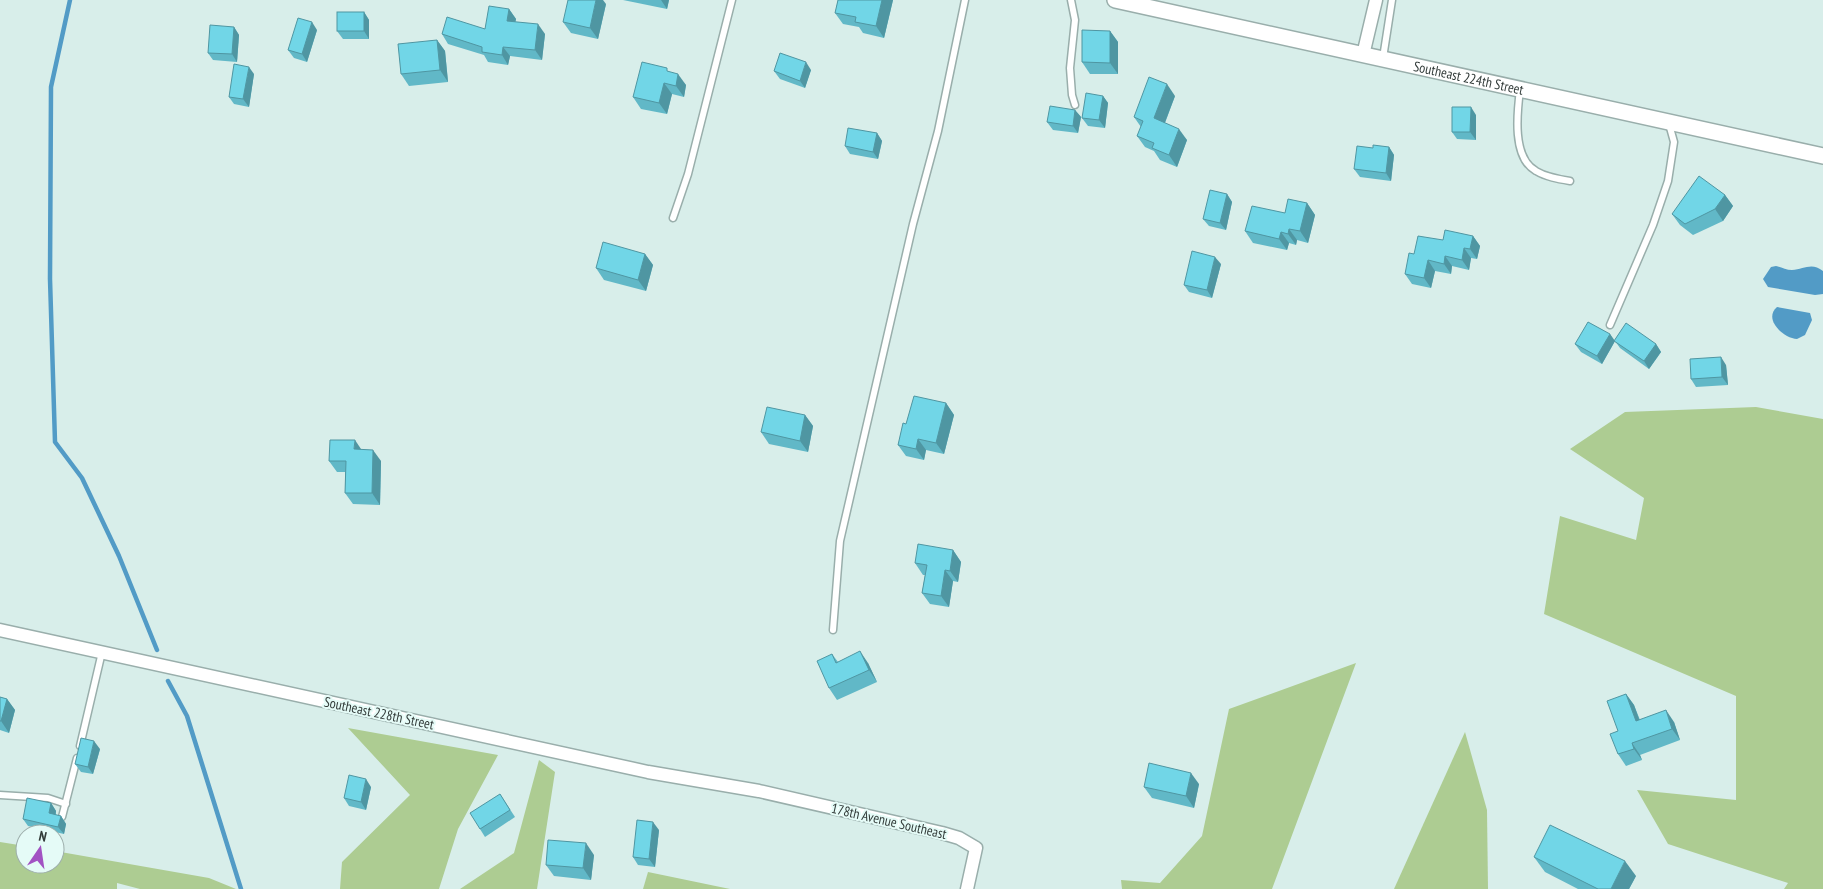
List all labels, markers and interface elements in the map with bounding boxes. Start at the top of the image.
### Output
street label: Southeast 224th Street [1412,57,1525,99]
street label: Southeast 228th Street [322,693,436,733]
street label: 178th Avenue Southeast [830,799,949,843]
north arrow [15,824,65,874]
text: N [37,827,49,846]

